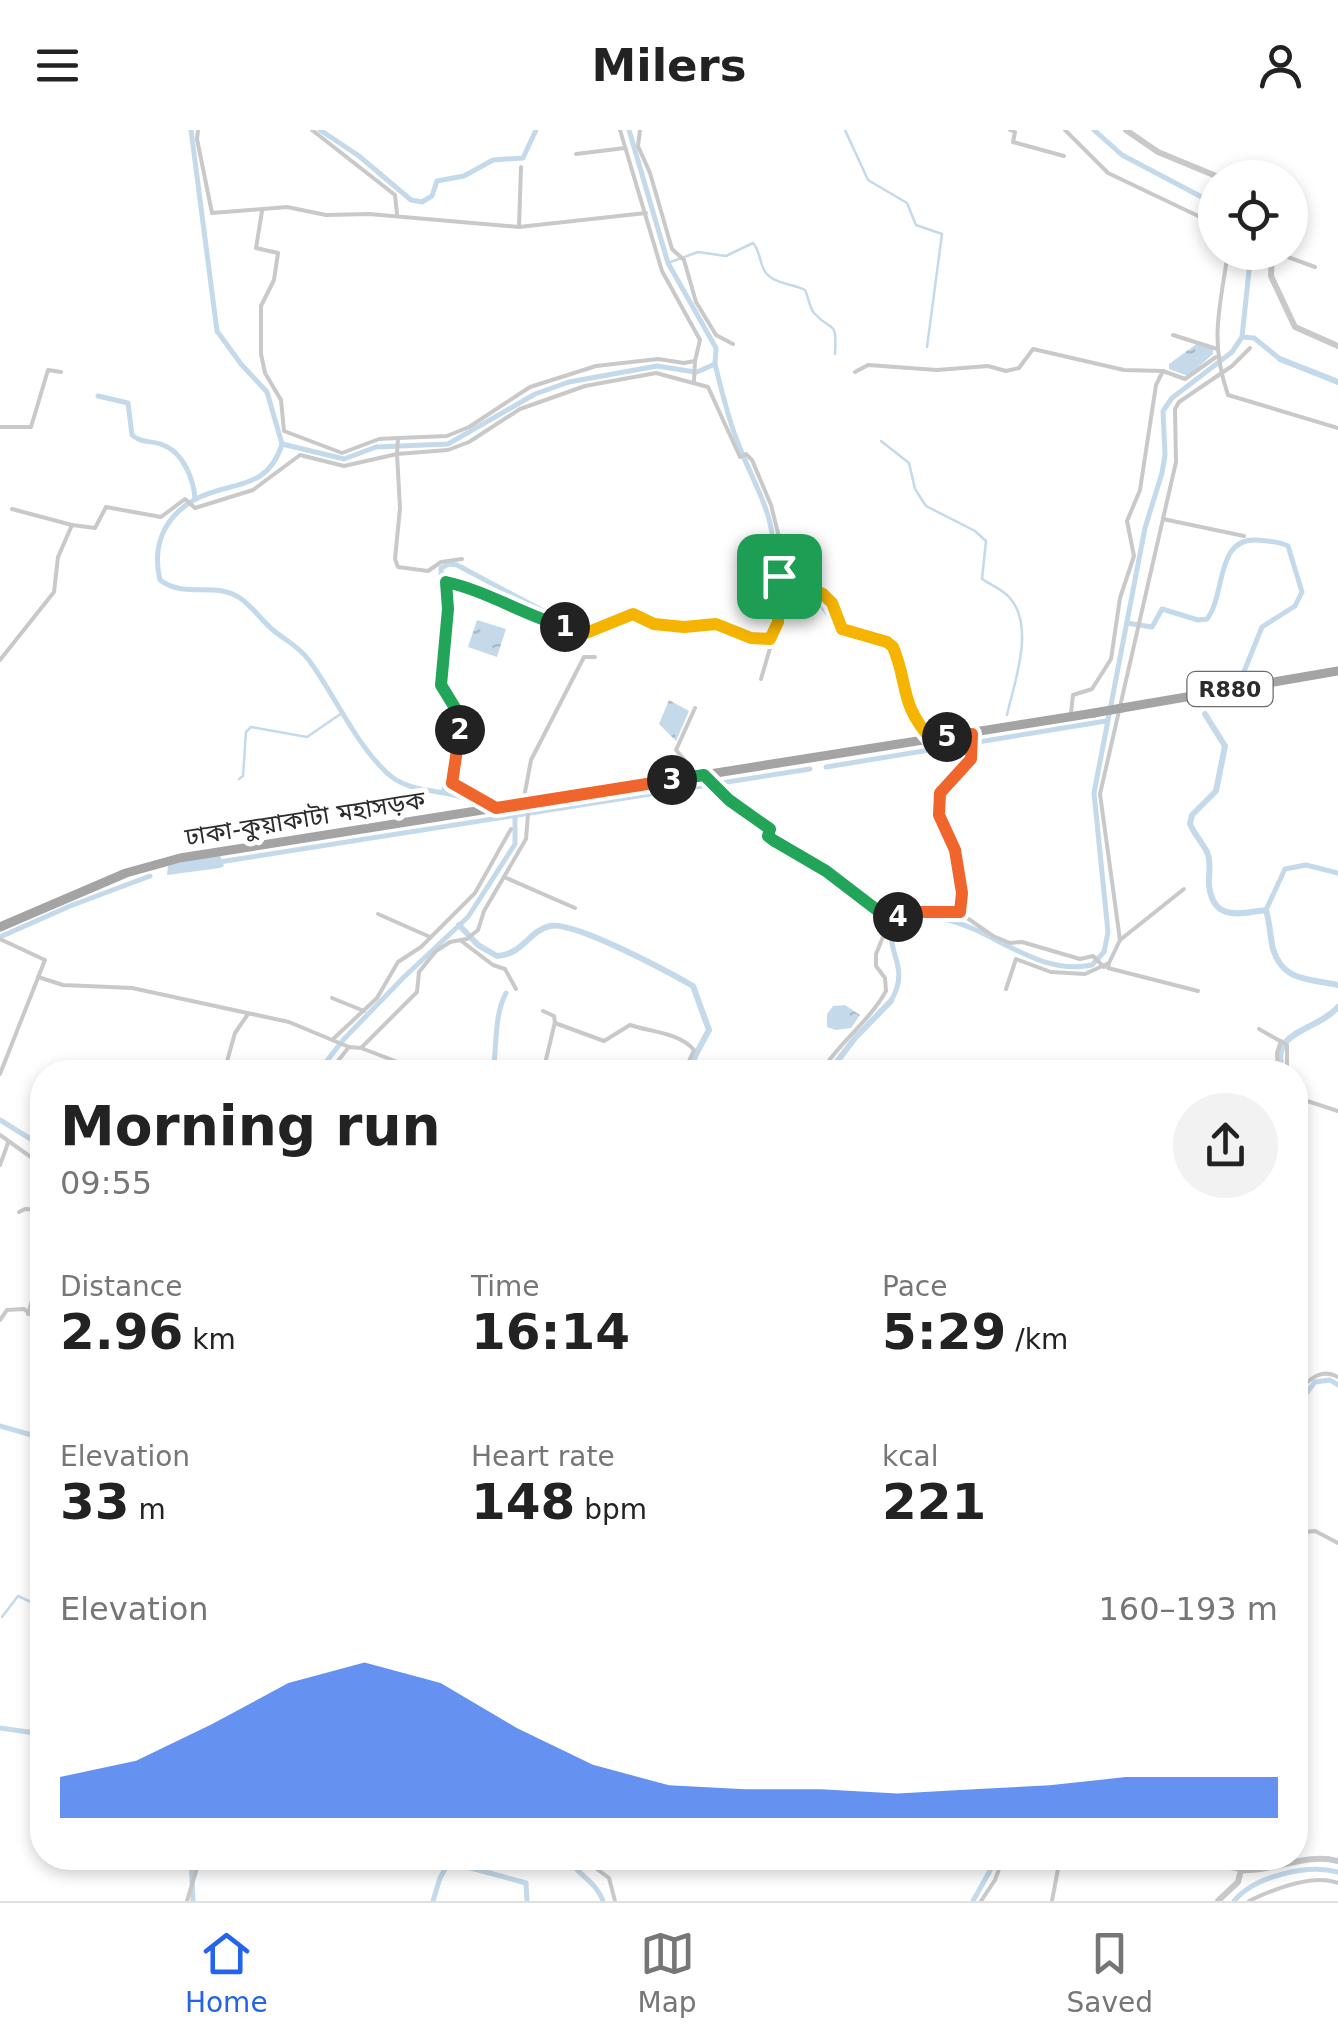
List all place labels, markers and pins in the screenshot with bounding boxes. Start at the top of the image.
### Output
pin [737,534,822,619]
pin: 1 [540,602,590,652]
pin: 2 [435,705,485,755]
pin: 5 [922,712,972,762]
pin: 3 [647,755,697,805]
pin: 4 [873,892,923,942]

